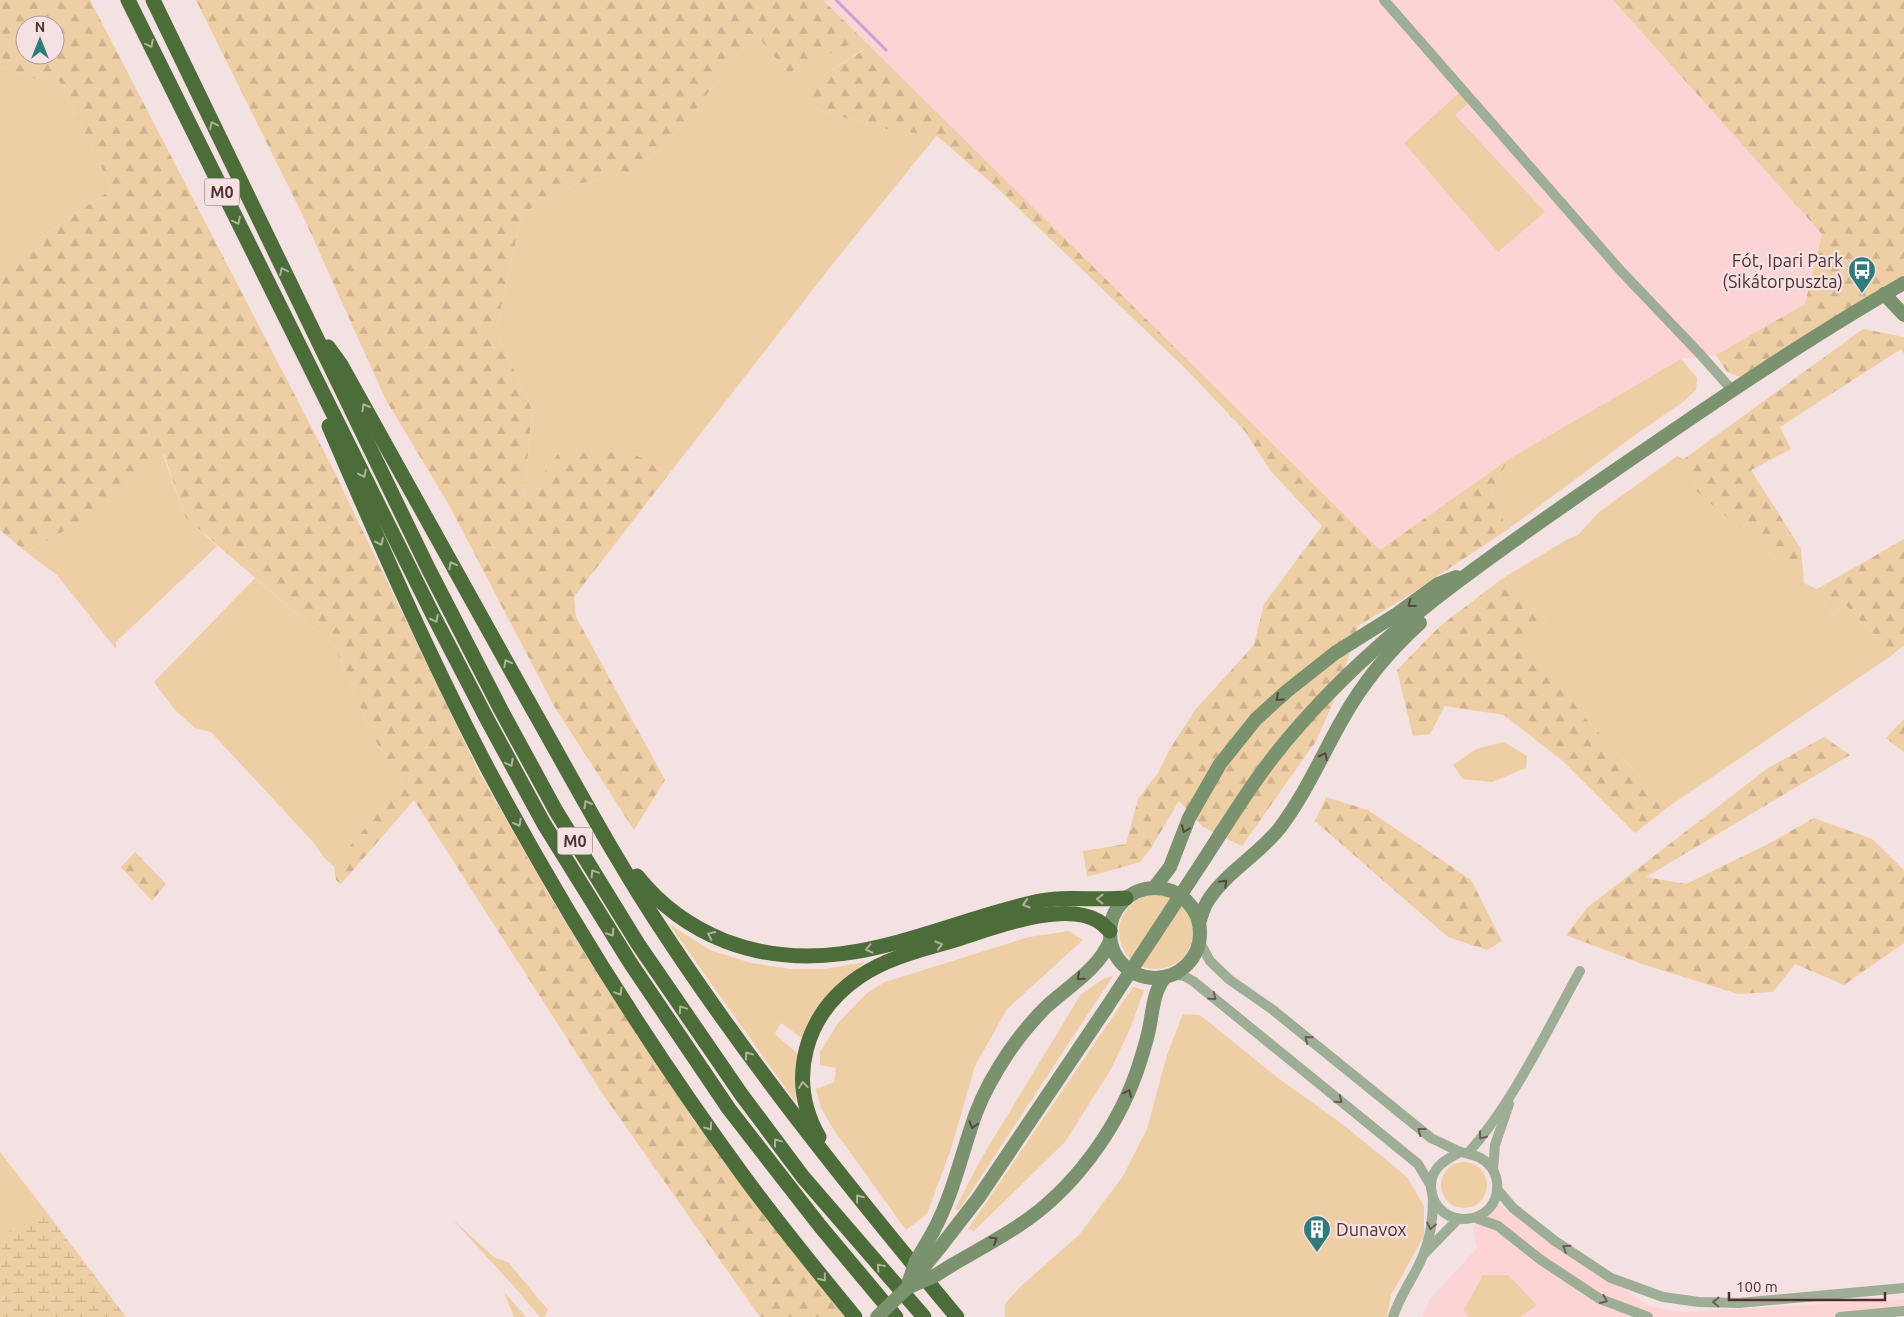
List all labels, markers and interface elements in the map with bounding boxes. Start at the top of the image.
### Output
north arrow [15,15,65,65]
text: N [35,19,45,35]
one-way arrow [144,39,154,48]
one-way arrow [209,121,219,130]
road number: M0 [204,178,240,206]
one-way arrow [231,216,241,225]
place label: Fót, Ipari Park (Sikátorpuszta) [1722,250,1843,292]
bus stop icon: Fót, Ipari Park (Sikátorpuszta) [1847,255,1877,294]
one-way arrow [280,268,290,277]
one-way arrow [361,404,371,413]
one-way arrow [357,469,367,478]
one-way arrow [374,537,384,546]
one-way arrow [449,561,459,570]
one-way arrow [1407,598,1417,607]
one-way arrow [429,614,439,623]
one-way arrow [504,659,514,668]
one-way arrow [1275,692,1284,701]
one-way arrow [1318,752,1328,761]
one-way arrow [504,758,514,767]
one-way arrow [584,801,594,810]
one-way arrow [511,817,521,826]
one-way arrow [1181,824,1191,833]
road number: M0 [558,828,592,854]
one-way arrow [591,869,601,878]
one-way arrow [1219,879,1228,888]
one-way arrow [1096,894,1104,905]
one-way arrow [1022,899,1030,909]
one-way arrow [605,928,614,937]
one-way arrow [707,930,716,941]
one-way arrow [935,940,943,950]
one-way arrow [865,943,874,954]
one-way arrow [1077,972,1086,980]
one-way arrow [612,987,622,996]
one-way arrow [1208,992,1217,1001]
one-way arrow [679,1006,689,1015]
one-way arrow [1305,1036,1314,1045]
one-way arrow [745,1051,754,1061]
one-way arrow [798,1081,809,1089]
one-way arrow [1121,1090,1131,1099]
one-way arrow [1333,1095,1342,1103]
one-way arrow [703,1121,712,1131]
one-way arrow [968,1121,978,1129]
one-way arrow [1418,1127,1427,1136]
one-way arrow [1479,1131,1488,1140]
one-way arrow [774,1138,783,1148]
one-way arrow [857,1195,865,1204]
building icon: Dunavox [1302,1214,1332,1253]
place label: Dunavox [1336,1219,1407,1239]
one-way arrow [1426,1221,1437,1230]
one-way arrow [989,1237,998,1247]
one-way arrow [1562,1245,1572,1254]
one-way arrow [877,1264,886,1273]
scale bar [1729,1270,1885,1302]
one-way arrow [817,1272,825,1281]
text: 100 m [1736,1278,1778,1295]
one-way arrow [1599,1294,1608,1304]
one-way arrow [1712,1297,1720,1307]

